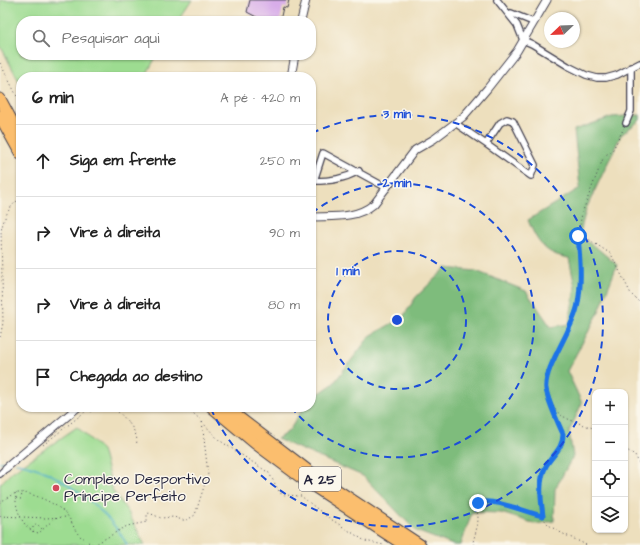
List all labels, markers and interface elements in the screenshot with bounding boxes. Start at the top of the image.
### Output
north arrow [544,12,580,48]
search box [16,16,316,60]
icon: search [30,27,52,49]
text: Pesquisar aqui [62,28,159,49]
text: 6 min [32,86,74,110]
text: A pé · 420 m [220,89,300,107]
text: 3 min [382,106,411,123]
icon: ahead [32,150,54,172]
text: Siga em frente [70,150,176,171]
text: 250 m [260,152,300,170]
text: 2 min [382,175,411,192]
icon: right [32,222,54,244]
text: Vire à direita [70,222,160,243]
text: 90 m [269,224,300,242]
route start [569,227,587,245]
text: 1 min [336,263,360,280]
icon: right [32,294,54,316]
text: Vire à direita [70,294,160,315]
text: 80 m [268,296,300,314]
centre of rings [390,313,404,327]
icon: arrive [32,366,54,388]
text: Chegada ao destino [70,366,203,387]
map controls [592,389,628,533]
button: + [592,389,628,425]
button: − [592,425,628,461]
button: locate [592,461,628,497]
road number: A 25 [299,467,341,491]
place label: Complexo Desportivo Príncipe Perfeito [64,469,211,507]
marker: Complexo Desportivo Príncipe Perfeito [51,483,61,493]
route end [469,494,487,512]
button: layers [592,497,628,533]

